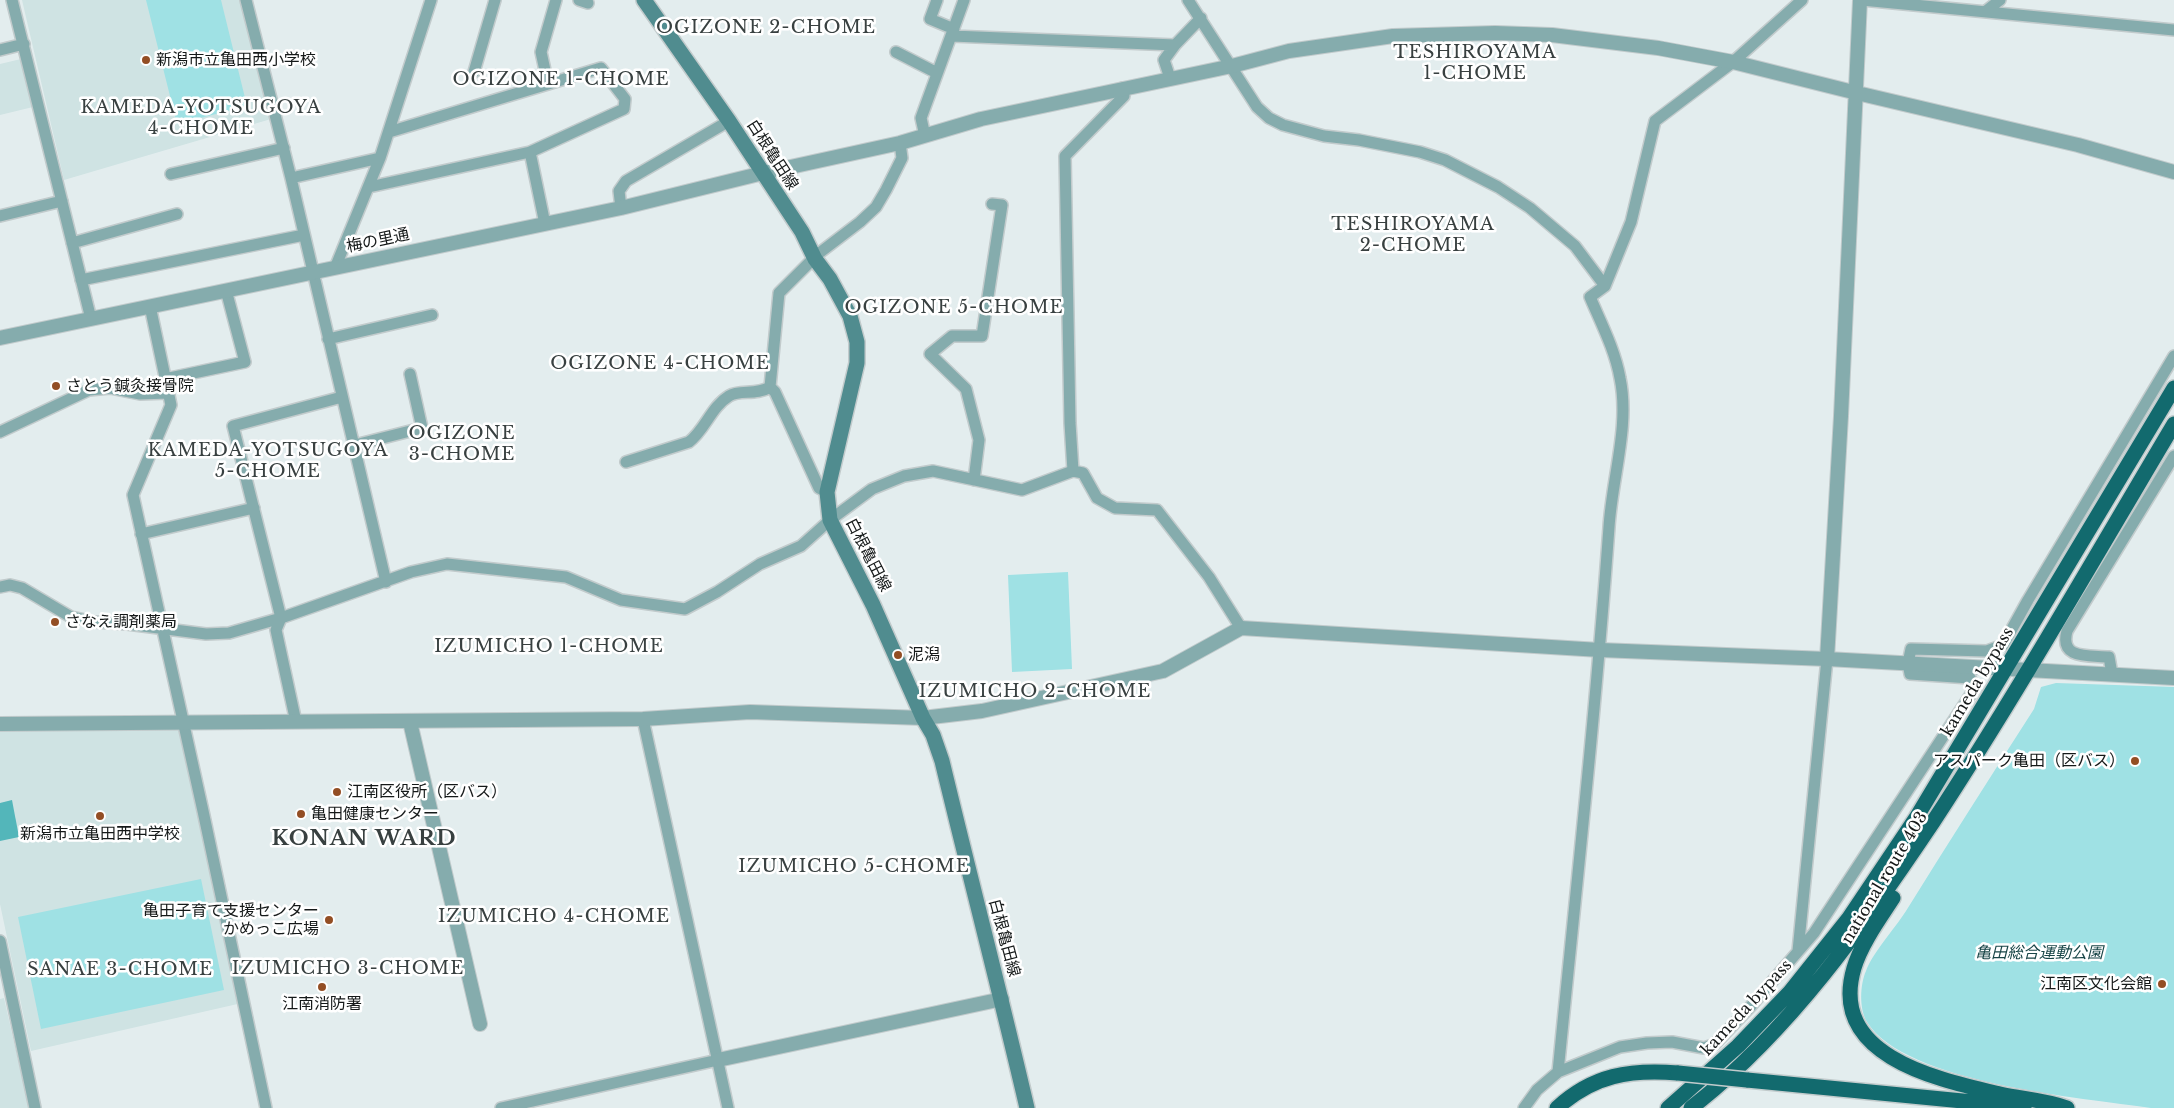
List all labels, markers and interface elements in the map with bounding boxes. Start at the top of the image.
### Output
district label: OGIZONE 2-CHOME [654,17,878,39]
district label: TESHIROYAMA 1-CHOME [1392,42,1558,84]
place label: 新潟市立亀田西小学校 [156,50,316,70]
marker: 新潟市立亀田西小学校 [140,54,152,66]
district label: OGIZONE 1-CHOME [451,69,671,91]
district label: KAMEDA-YOTSUGOYA 4-CHOME [78,97,324,140]
street label: 白根亀田線 [742,116,802,194]
district label: TESHIROYAMA 2-CHOME [1330,214,1496,256]
street label: 梅の里通 [345,225,411,257]
district label: OGIZONE 5-CHOME [843,297,1065,319]
district label: OGIZONE 4-CHOME [548,353,772,375]
place label: さとう鍼灸接骨院 [66,376,194,396]
marker: さとう鍼灸接骨院 [50,380,62,392]
district label: OGIZONE 3-CHOME [408,423,516,466]
district label: KAMEDA-YOTSUGOYA 5-CHOME [145,440,391,482]
street label: 白根亀田線 [841,515,895,595]
place label: さなえ調剤薬局 [65,612,177,632]
marker: さなえ調剤薬局 [49,616,61,628]
street label: kameda bypass [1938,624,2018,740]
district label: IZUMICHO 1-CHOME [432,636,666,658]
place label: 泥潟 [908,645,940,665]
marker: 泥潟 [892,649,904,661]
district label: IZUMICHO 2-CHOME [917,681,1153,703]
place label: アスパーク亀田（区バス） [1933,751,2125,771]
marker: アスパーク亀田（区バス） [2129,755,2141,767]
place label: 江南区役所（区バス） [347,782,507,802]
marker: 江南区役所（区バス） [331,786,343,798]
place label: 亀田健康センター [311,804,439,824]
marker: 亀田健康センター [295,808,307,820]
street label: national route 403 [1838,809,1932,947]
marker: 新潟市立亀田西中学校 [94,810,106,822]
place label: 新潟市立亀田西中学校 [20,824,180,844]
district label: KONAN WARD [270,826,458,852]
district label: IZUMICHO 5-CHOME [736,856,972,878]
street label: 白根亀田線 [984,897,1024,979]
place label: 亀田子育て支援センター かめっこ広場 [143,901,319,939]
district label: IZUMICHO 4-CHOME [436,906,672,928]
marker: 亀田子育て支援センター かめっこ広場 [323,914,335,926]
park label: 亀田総合運動公園 [1975,943,2103,963]
street label: kameda bypass [1698,956,1796,1060]
district label: IZUMICHO 3-CHOME [230,958,466,980]
district label: SANAE 3-CHOME [25,959,215,981]
place label: 江南区文化会館 [2040,974,2152,994]
marker: 江南区文化会館 [2156,978,2168,990]
marker: 江南消防署 [316,981,328,993]
place label: 江南消防署 [282,994,362,1014]

